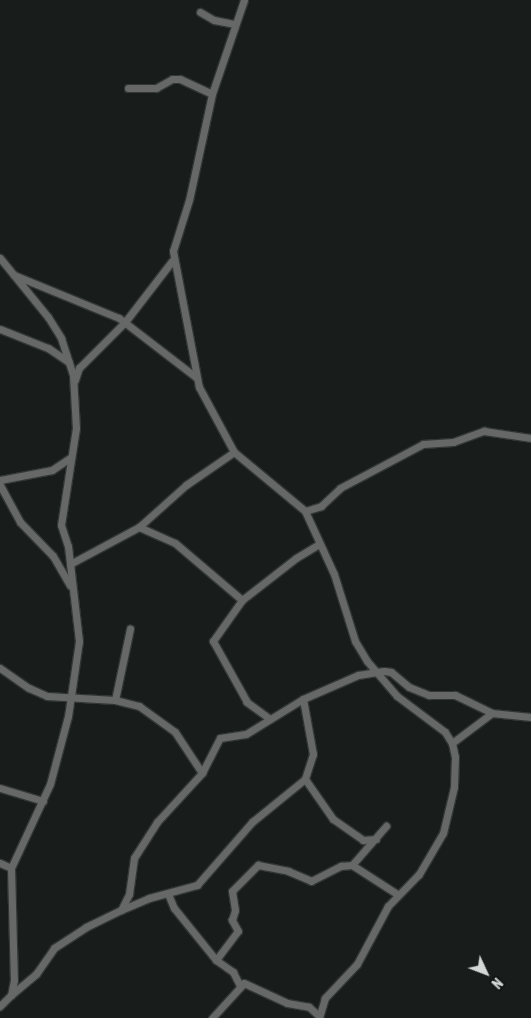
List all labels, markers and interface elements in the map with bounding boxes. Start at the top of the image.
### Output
north arrow [461,948,511,998]
text: N [488,975,506,992]

